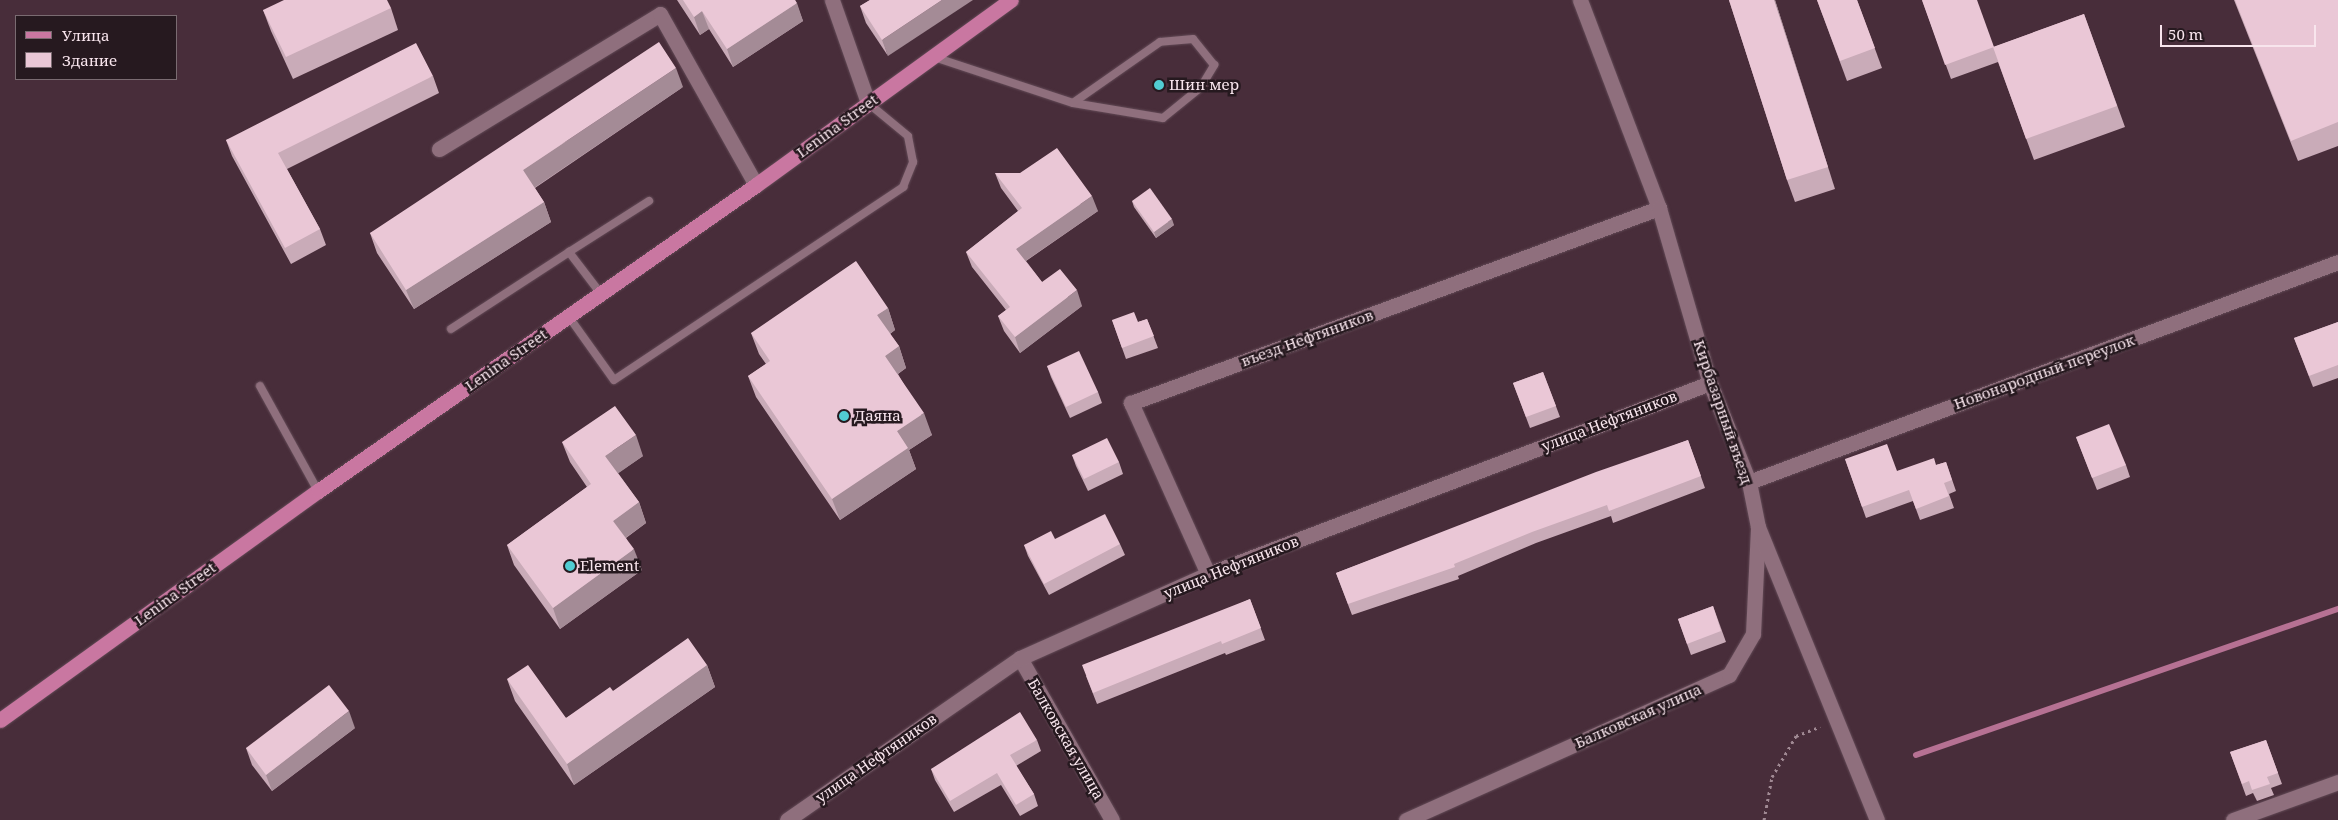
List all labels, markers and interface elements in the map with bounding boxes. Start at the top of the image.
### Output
legend [15,15,178,80]
scale bar [2163,15,2319,47]
text: 50 m [2168,24,2203,44]
text: Улица [62,25,110,45]
text: Здание [62,50,117,70]
place label: Шин мер [1169,76,1239,94]
marker: Шин мер [1153,79,1165,91]
street label: Lenina Street [793,91,881,161]
street label: въезд Нефтяников [1238,306,1376,370]
street label: Lenina Street [462,325,550,395]
street label: Новонародный переулок [1951,331,2137,413]
street label: Кирбазарный въезд [1690,338,1756,486]
street label: улица Нефтяников [1539,387,1679,455]
place label: Даяна [854,407,901,425]
marker: Даяна [838,410,850,422]
street label: улица Нефтяников [1161,532,1301,602]
place label: Element [580,557,639,575]
street label: Lenina Street [131,559,219,629]
marker: Element [564,560,576,572]
street label: Балковская улица [1024,675,1108,803]
street label: Балковская улица [1572,680,1704,752]
street label: улица Нефтяников [812,709,940,807]

